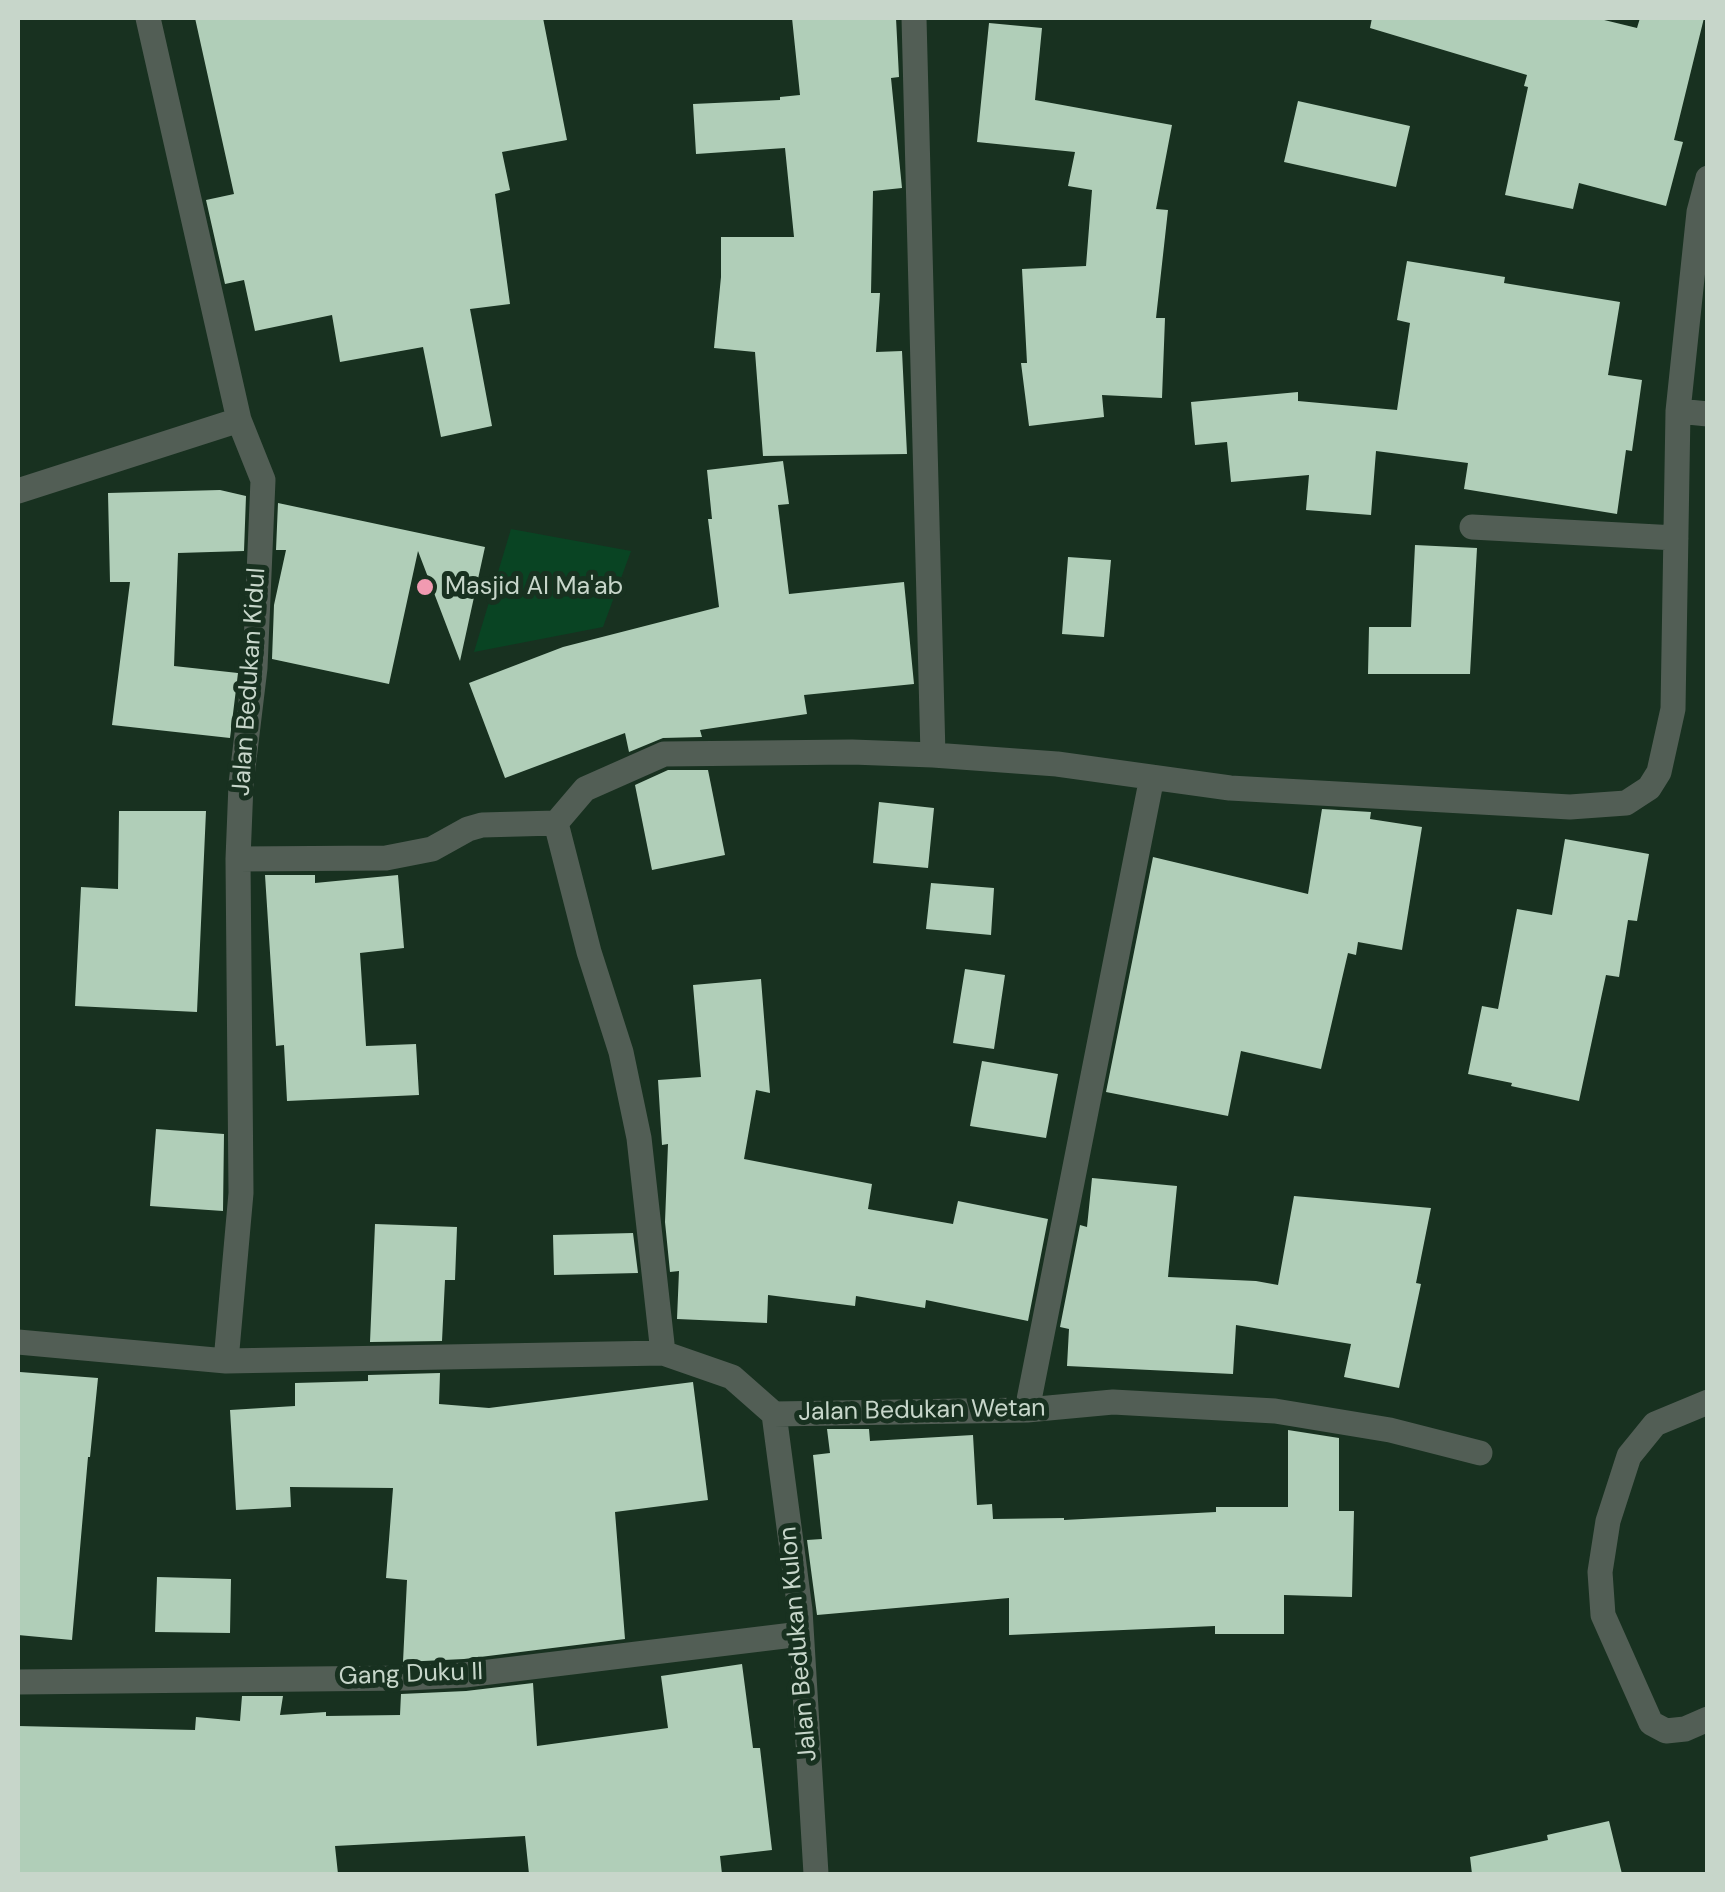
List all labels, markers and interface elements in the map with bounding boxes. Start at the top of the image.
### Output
street label: Jalan Bedukan Kidul [227,567,273,797]
place label: Masjid Al Ma'ab [445,572,623,602]
marker: Masjid Al Ma'ab [414,576,436,598]
street label: Jalan Bedukan Wetan [798,1394,1046,1428]
street label: Jalan Bedukan Kulon [774,1525,824,1763]
street label: Gang Duku II [338,1657,484,1693]

